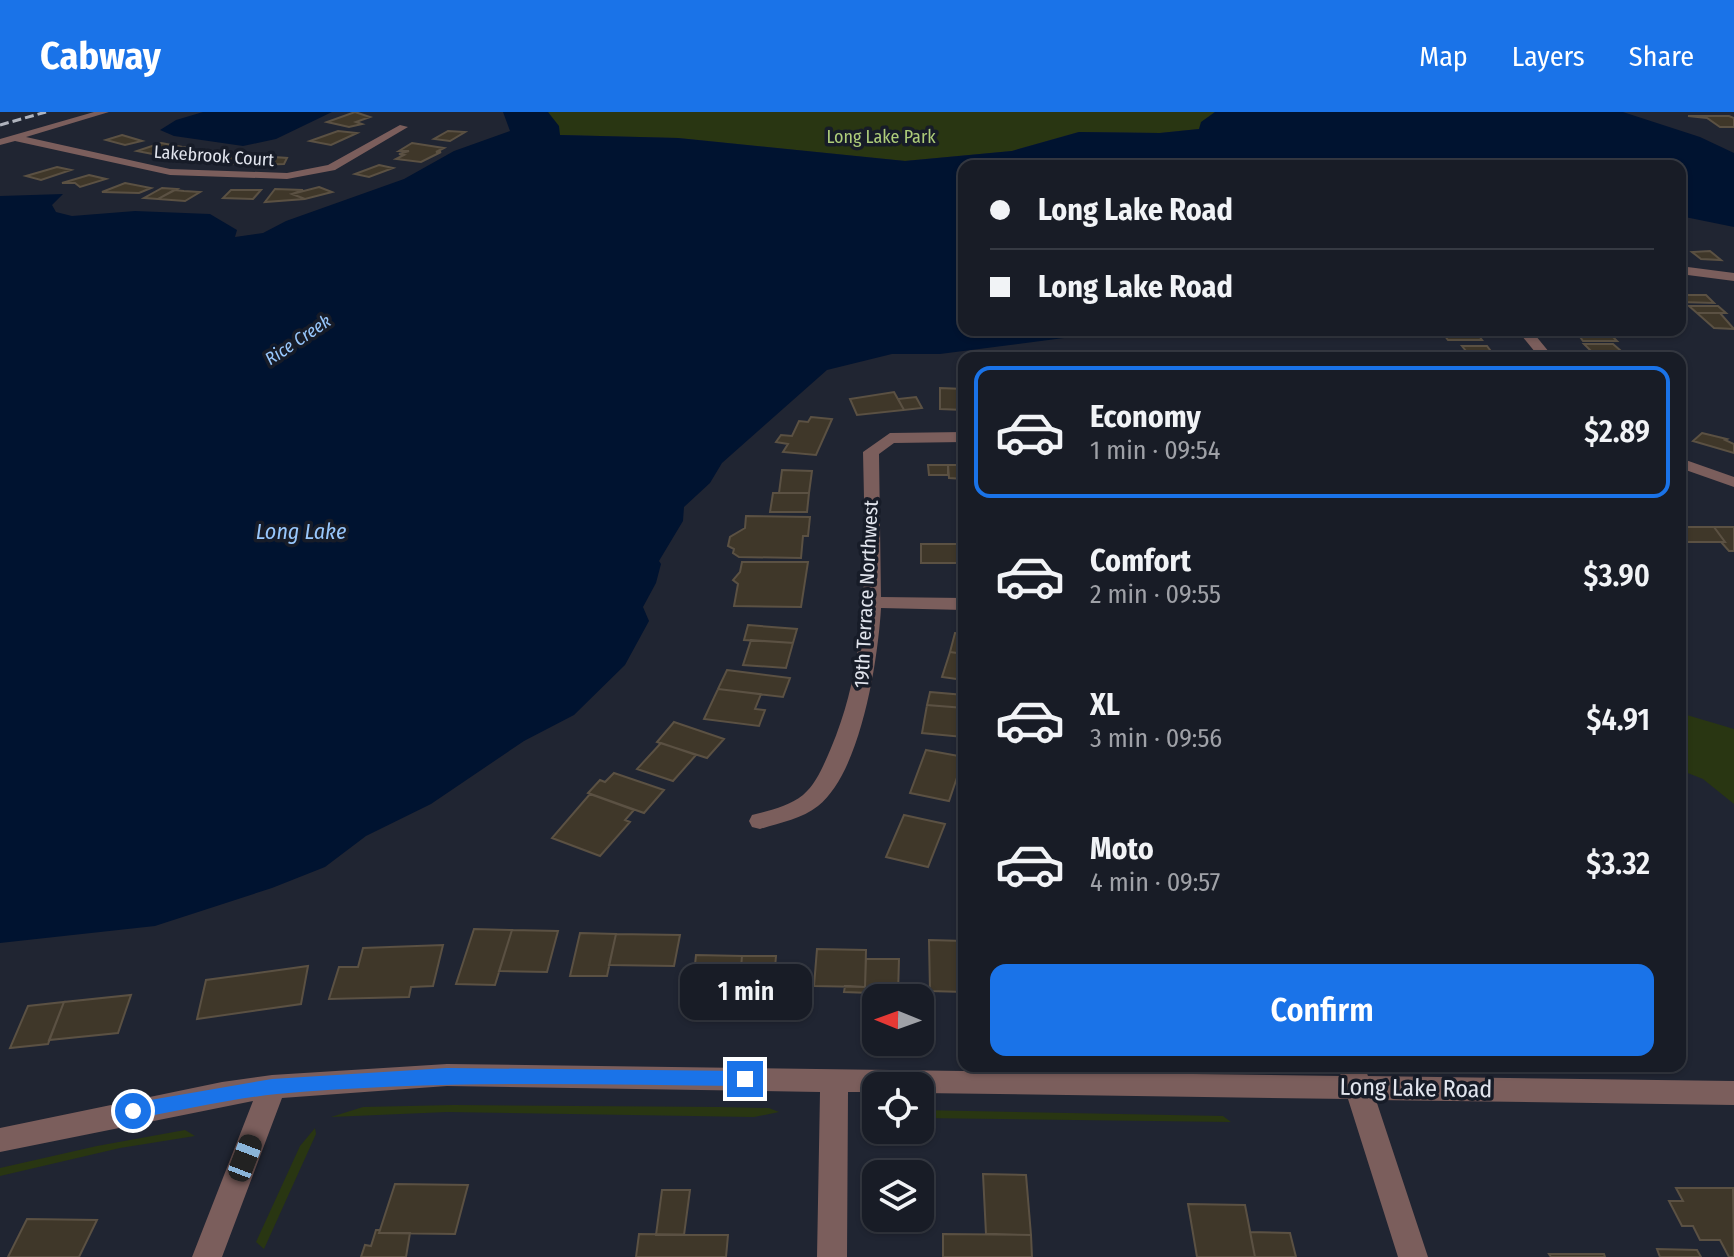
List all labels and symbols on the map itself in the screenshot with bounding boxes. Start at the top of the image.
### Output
park label: Long Lake Park [826,126,936,148]
street label: Lakebrook Court [153,141,275,171]
water label: Rice Creek [261,310,335,370]
street label: 19th Terrace Northwest [849,499,883,689]
water label: Long Lake [256,518,346,545]
callout: 1 min [679,963,811,1019]
north arrow [862,984,934,1056]
route end [727,1061,763,1097]
street label: Long Lake Road [1339,1073,1493,1103]
route start [115,1093,151,1129]
car [225,1131,265,1185]

